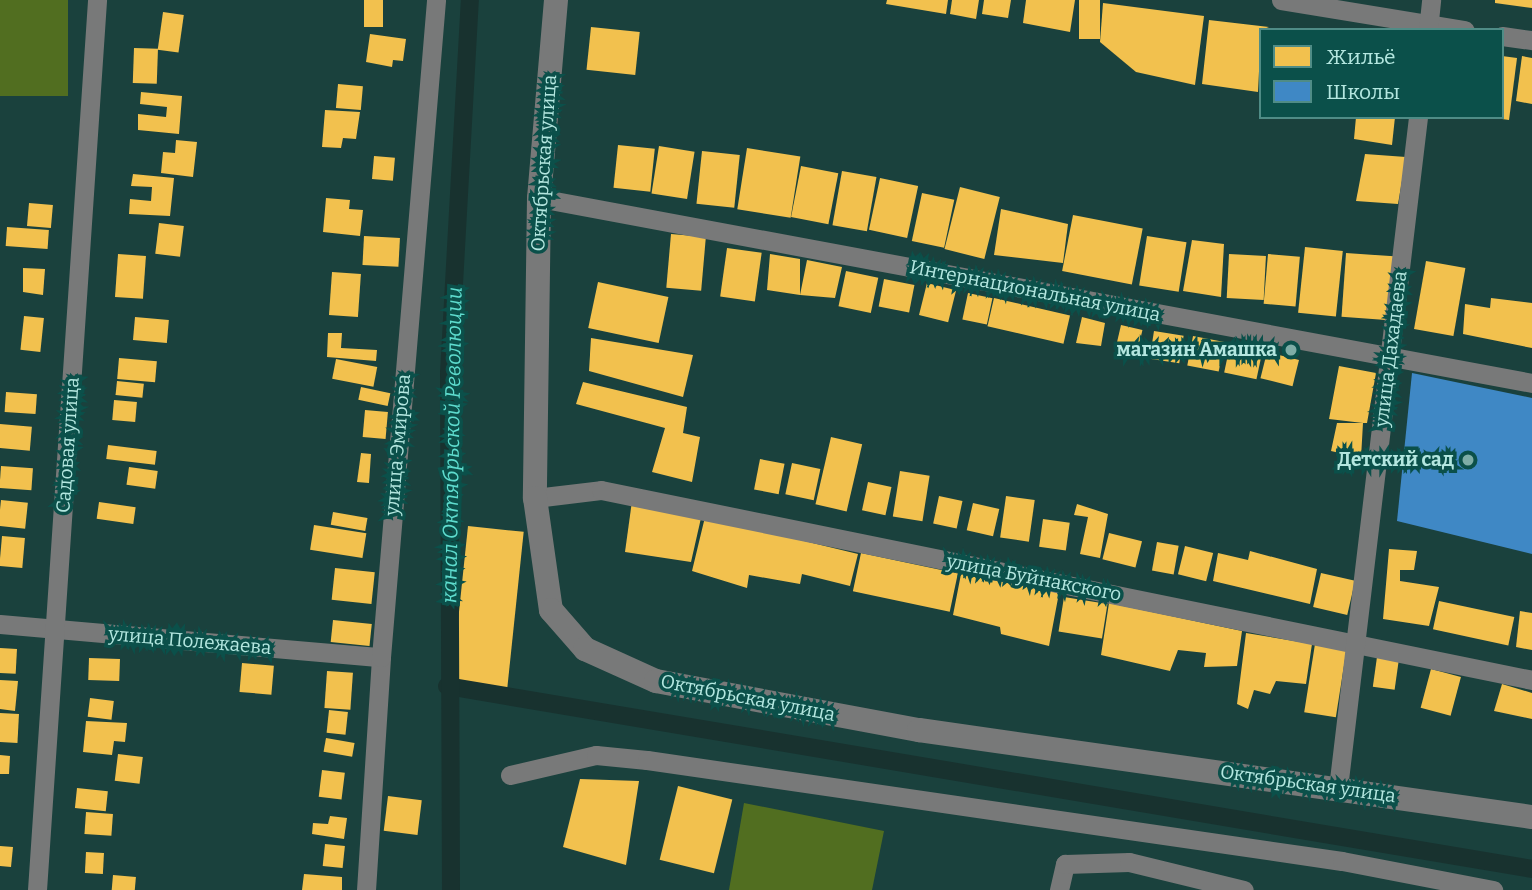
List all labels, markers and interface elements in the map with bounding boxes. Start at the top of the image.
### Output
legend [1259,28,1504,119]
text: Жильё [1326,44,1395,70]
street label: Октябрьская улица [526,74,562,252]
text: Школы [1326,79,1400,105]
street label: Интернациональная улица [908,255,1162,327]
street label: улица Дахадаева [1370,270,1412,428]
water label: канал Октябрьской Революции [437,286,467,604]
place label: магазин Амашка [1117,339,1277,361]
marker: магазин Амашка [1283,342,1299,358]
street label: улица Эмирова [380,373,416,517]
street label: Садовая улица [52,376,84,514]
place label: Детский сад [1338,449,1454,471]
marker: Детский сад [1460,452,1476,468]
street label: улица Буйнакского [945,550,1123,606]
street label: улица Полежаева [108,623,272,659]
street label: Октябрьская улица [659,670,837,726]
street label: Октябрьская улица [1219,760,1397,808]

